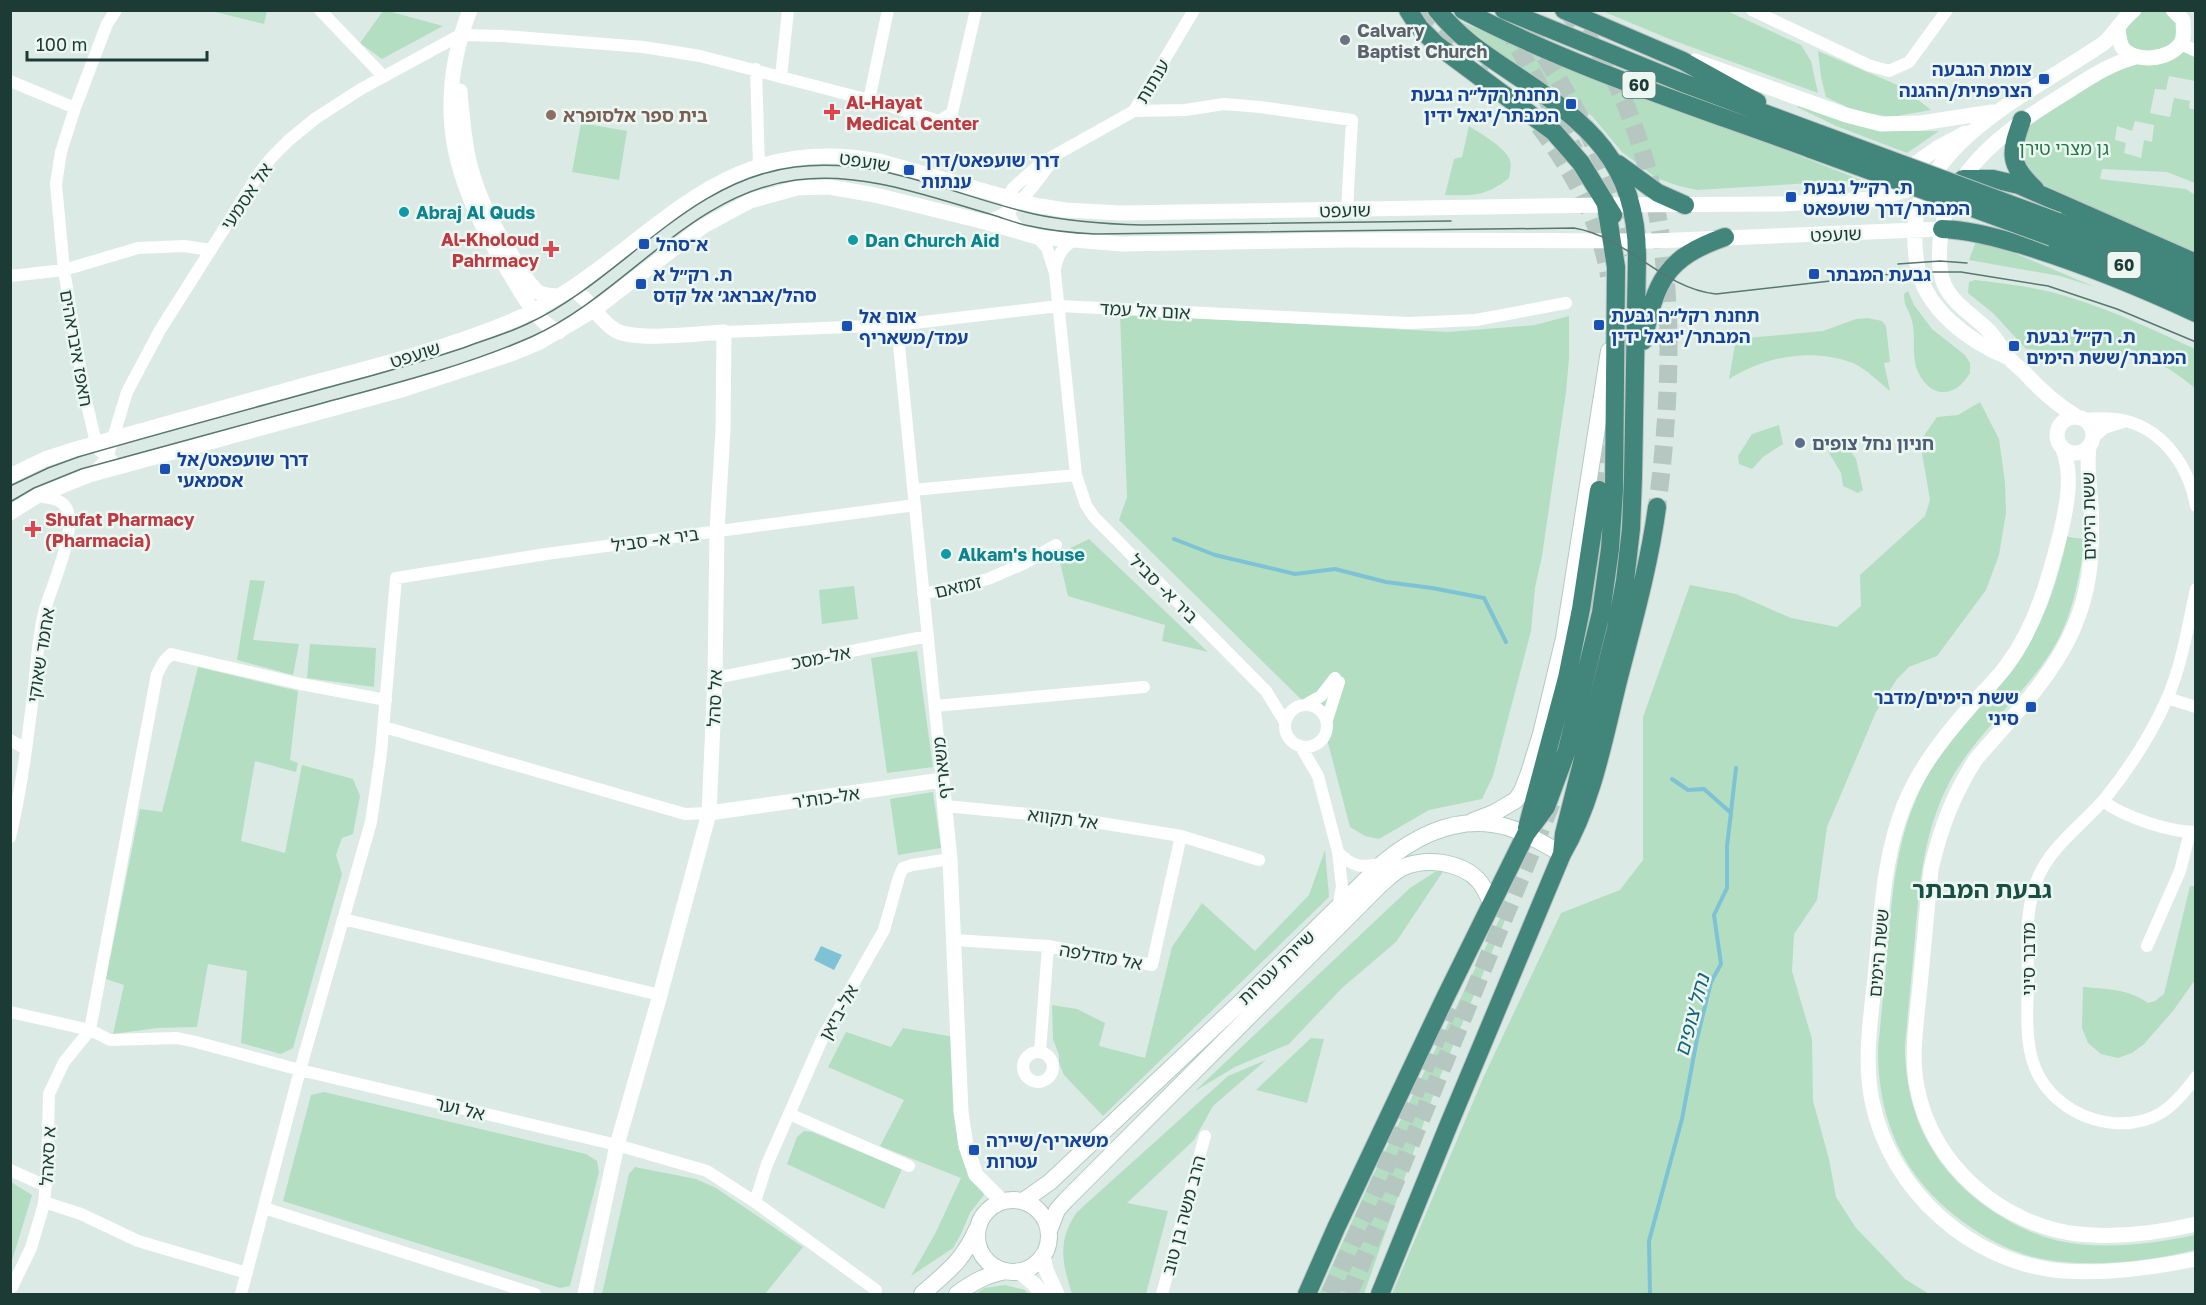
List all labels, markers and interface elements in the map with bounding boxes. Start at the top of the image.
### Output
place label: Calvary Baptist Church [1357,19,1487,62]
scale bar [27,24,207,62]
text: 100 m [36,33,87,55]
marker: Calvary Baptist Church [1338,33,1352,47]
street label: ענתות [1130,55,1174,107]
place label: צומת הגבעה הצרפתית/ההגנה [1899,58,2032,101]
road number: 60 [1622,72,1656,98]
marker: צומת הגבעה הצרפתית/ההגנה [2037,72,2051,86]
place label: תחנת רקל״ה גבעת המבתר/יגאל ידין [1410,83,1559,126]
place label: Al-Hayat Medical Center [846,91,979,134]
marker: תחנת רקל״ה גבעת המבתר/יגאל ידין [1564,97,1578,111]
marker: Al-Hayat Medical Center [823,103,841,121]
place label: בית ספר אלסופרא [563,104,708,126]
marker: בית ספר אלסופרא [544,108,558,122]
park label: גן מצרי טירן [2019,137,2109,159]
street label: שועפט [838,146,892,176]
place label: דרך שועפאט/דרך ענתות [921,149,1059,192]
street label: אל אסמעי [216,158,276,234]
marker: דרך שועפאט/דרך ענתות [902,163,916,177]
place label: ת. רק״ל גבעת המבתר/דרך שועפאט [1803,176,1970,219]
marker: ת. רק״ל גבעת המבתר/דרך שועפאט [1784,190,1798,204]
street label: שועפט [1319,199,1371,221]
place label: Abraj Al Quds [416,201,535,223]
marker: Abraj Al Quds [397,205,411,219]
street label: שועפט [1810,222,1862,246]
place label: Al-Kholoud Pahrmacy [441,228,539,271]
place label: Dan Church Aid [865,229,999,251]
place label: א־סהל [656,233,708,255]
marker: Dan Church Aid [846,233,860,247]
marker: א־סהל [637,237,651,251]
marker: Al-Kholoud Pahrmacy [544,242,558,256]
road number: 60 [2108,252,2140,278]
place label: ת. רק״ל א סהל/אבראג׳ אל קדס [653,263,817,306]
place label: גבעת המבתר [1826,263,1931,285]
marker: גבעת המבתר [1807,267,1821,281]
marker: ת. רק״ל א סהל/אבראג׳ אל קדס [634,277,648,291]
street label: חאפז איבראהים [56,288,98,408]
street label: אום אל עמד [1099,297,1191,323]
place label: תחנת רקל״ה גבעת המבתר/'יגאל ידין [1611,304,1760,347]
place label: אום אל עמד/משאריף [859,305,968,348]
marker: תחנת רקל״ה גבעת המבתר/'יגאל ידין [1592,318,1606,332]
marker: אום אל עמד/משאריף [840,319,854,333]
place label: ת. רק״ל גבעת המבתר/ששת הימים [2026,325,2187,368]
street label: שועפט [387,336,443,372]
marker: ת. רק״ל גבעת המבתר/ששת הימים [2007,339,2021,353]
place label: חניון נחל צופים [1812,432,1934,454]
marker: חניון נחל צופים [1793,436,1807,450]
place label: דרך שועפאט/אל אסמאעי [177,448,308,491]
marker: דרך שועפאט/אל אסמאעי [158,462,172,476]
street label: ששת הימים [2076,472,2100,560]
place label: Shufat Pharmacy (Pharmacia) [45,508,195,551]
marker: Shufat Pharmacy (Pharmacia) [26,522,40,536]
street label: ביר א- סביל [610,522,700,556]
place label: Alkam's house [958,543,1085,565]
marker: Alkam's house [939,547,953,561]
street label: ביר א- סביל [1125,549,1203,627]
street label: זמזאם [932,570,984,602]
street label: אחמד שאוקי [22,606,58,704]
street label: אל-מסכ [790,640,852,674]
street label: אל סהל [702,669,726,727]
place label: ששת הימים/מדבר סיני [1874,686,2019,729]
marker: ששת הימים/מדבר סיני [2024,700,2038,714]
street label: משאריף [927,736,955,800]
street label: אל-כות'ר [791,781,861,813]
street label: אל תקווא [1026,803,1100,833]
district label: גבעת המבתר [1912,874,2052,903]
street label: ששת הימים [1863,908,1893,998]
street label: מדבר סיני [2017,922,2039,996]
street label: שיירת עטרות [1233,925,1319,1009]
street label: אל מזדלפה [1058,938,1144,974]
water label: נחל צופים [1669,970,1714,1059]
street label: אל-ביאן [814,980,862,1044]
street label: אל וער [433,1092,487,1124]
street label: א סאהל [34,1126,60,1186]
place label: משאריף/שיירה עטרות [986,1129,1109,1172]
marker: משאריף/שיירה עטרות [967,1143,981,1157]
street label: הרב משה בן טוב [1156,1153,1210,1277]

